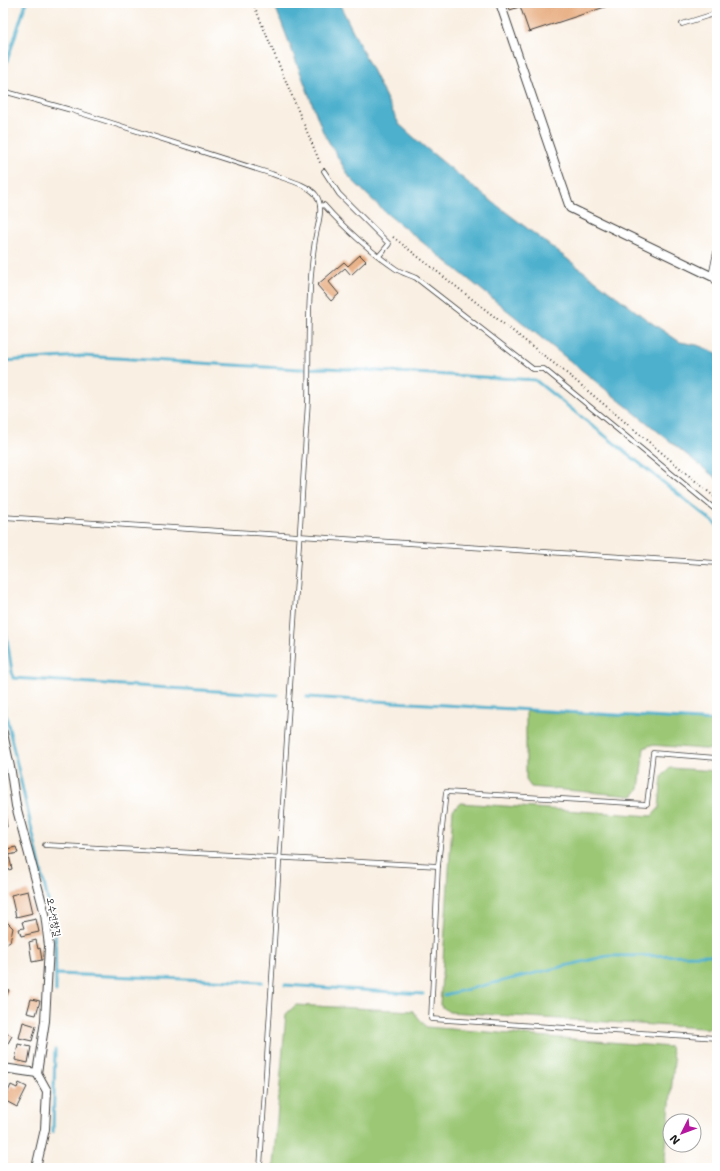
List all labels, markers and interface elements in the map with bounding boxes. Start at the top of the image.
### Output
street label: 오수선창길 [44,896,64,938]
north arrow [662,1113,702,1153]
text: N [666,1131,683,1148]

